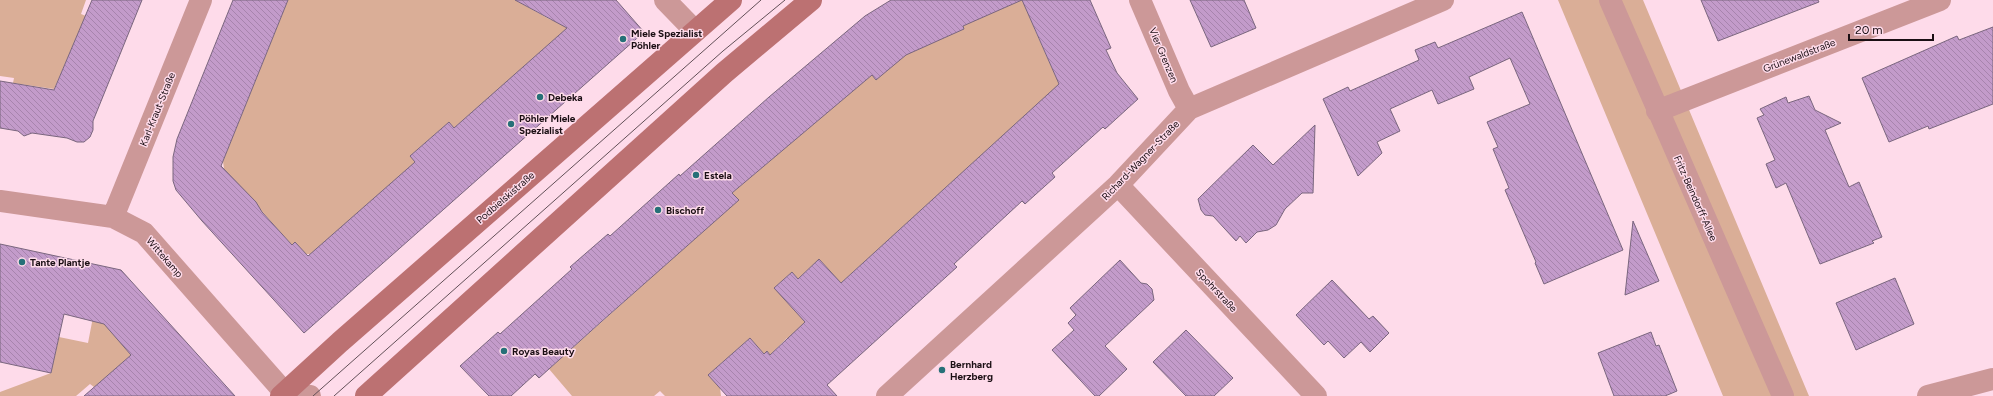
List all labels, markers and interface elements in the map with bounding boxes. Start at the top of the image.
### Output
scale bar [1849,16,1933,42]
text: 20 m [1855,23,1883,37]
street label: Vier Grenzen [1146,26,1181,85]
place label: Miele Spezialist Pöhler [631,27,702,52]
marker: Miele Spezialist Pöhler [618,34,628,44]
street label: Grünewaldstraße [1761,36,1838,75]
street label: Karl-Kraut-Straße [137,70,178,148]
place label: Debeka [548,91,583,104]
marker: Debeka [535,92,545,102]
place label: Pöhler Miele Spezialist [519,112,576,137]
street label: Richard-Wagner-Straße [1099,117,1182,203]
marker: Pöhler Miele Spezialist [506,119,516,129]
street label: Fritz-Beindorff-Allee [1671,154,1720,243]
street label: Podbielskistraße [473,168,538,226]
place label: Estela [704,169,732,182]
marker: Estela [691,170,701,180]
place label: Bischoff [666,204,704,217]
marker: Bischoff [653,205,663,215]
street label: Wittekamp [144,235,186,280]
place label: Tante Plantje [30,256,90,269]
marker: Tante Plantje [17,257,27,267]
street label: Spohrstraße [1193,266,1240,315]
place label: Royas Beauty [512,345,575,358]
marker: Royas Beauty [499,346,509,356]
place label: Bernhard Herzberg [950,358,993,383]
marker: Bernhard Herzberg [937,365,947,375]

